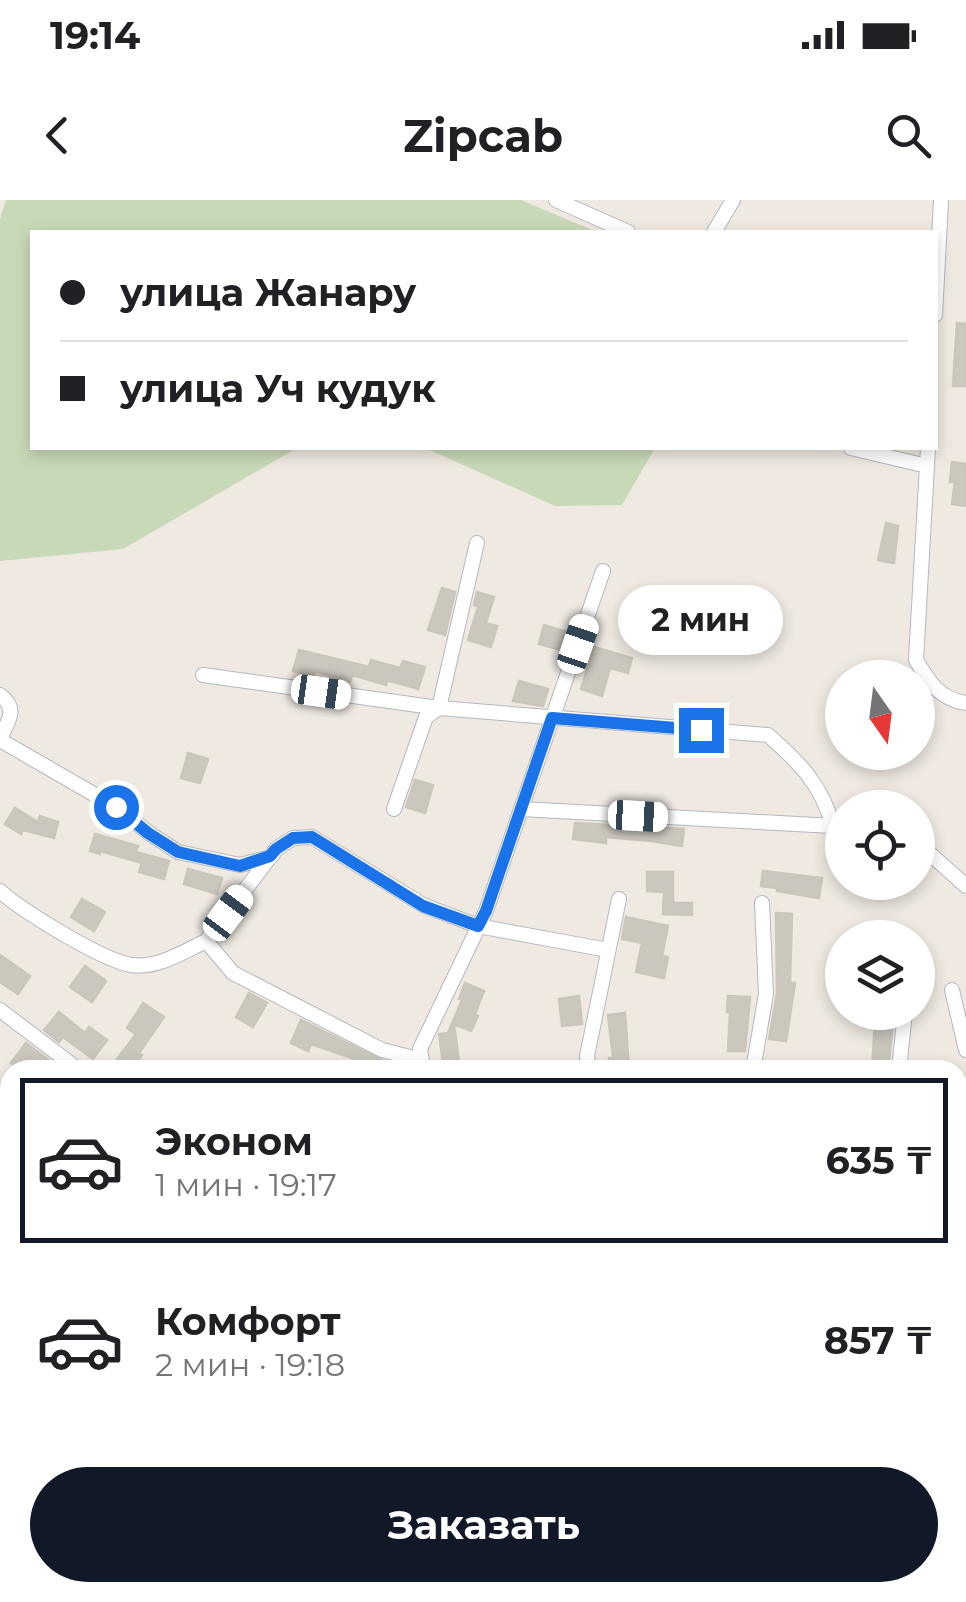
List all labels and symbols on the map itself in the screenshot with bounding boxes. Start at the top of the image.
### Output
callout: 2 мин [618,585,784,655]
car [554,611,602,677]
north arrow [825,660,935,770]
car [289,673,353,711]
route end [679,708,724,753]
route start [94,785,139,830]
car [607,799,669,833]
car [198,880,258,946]

